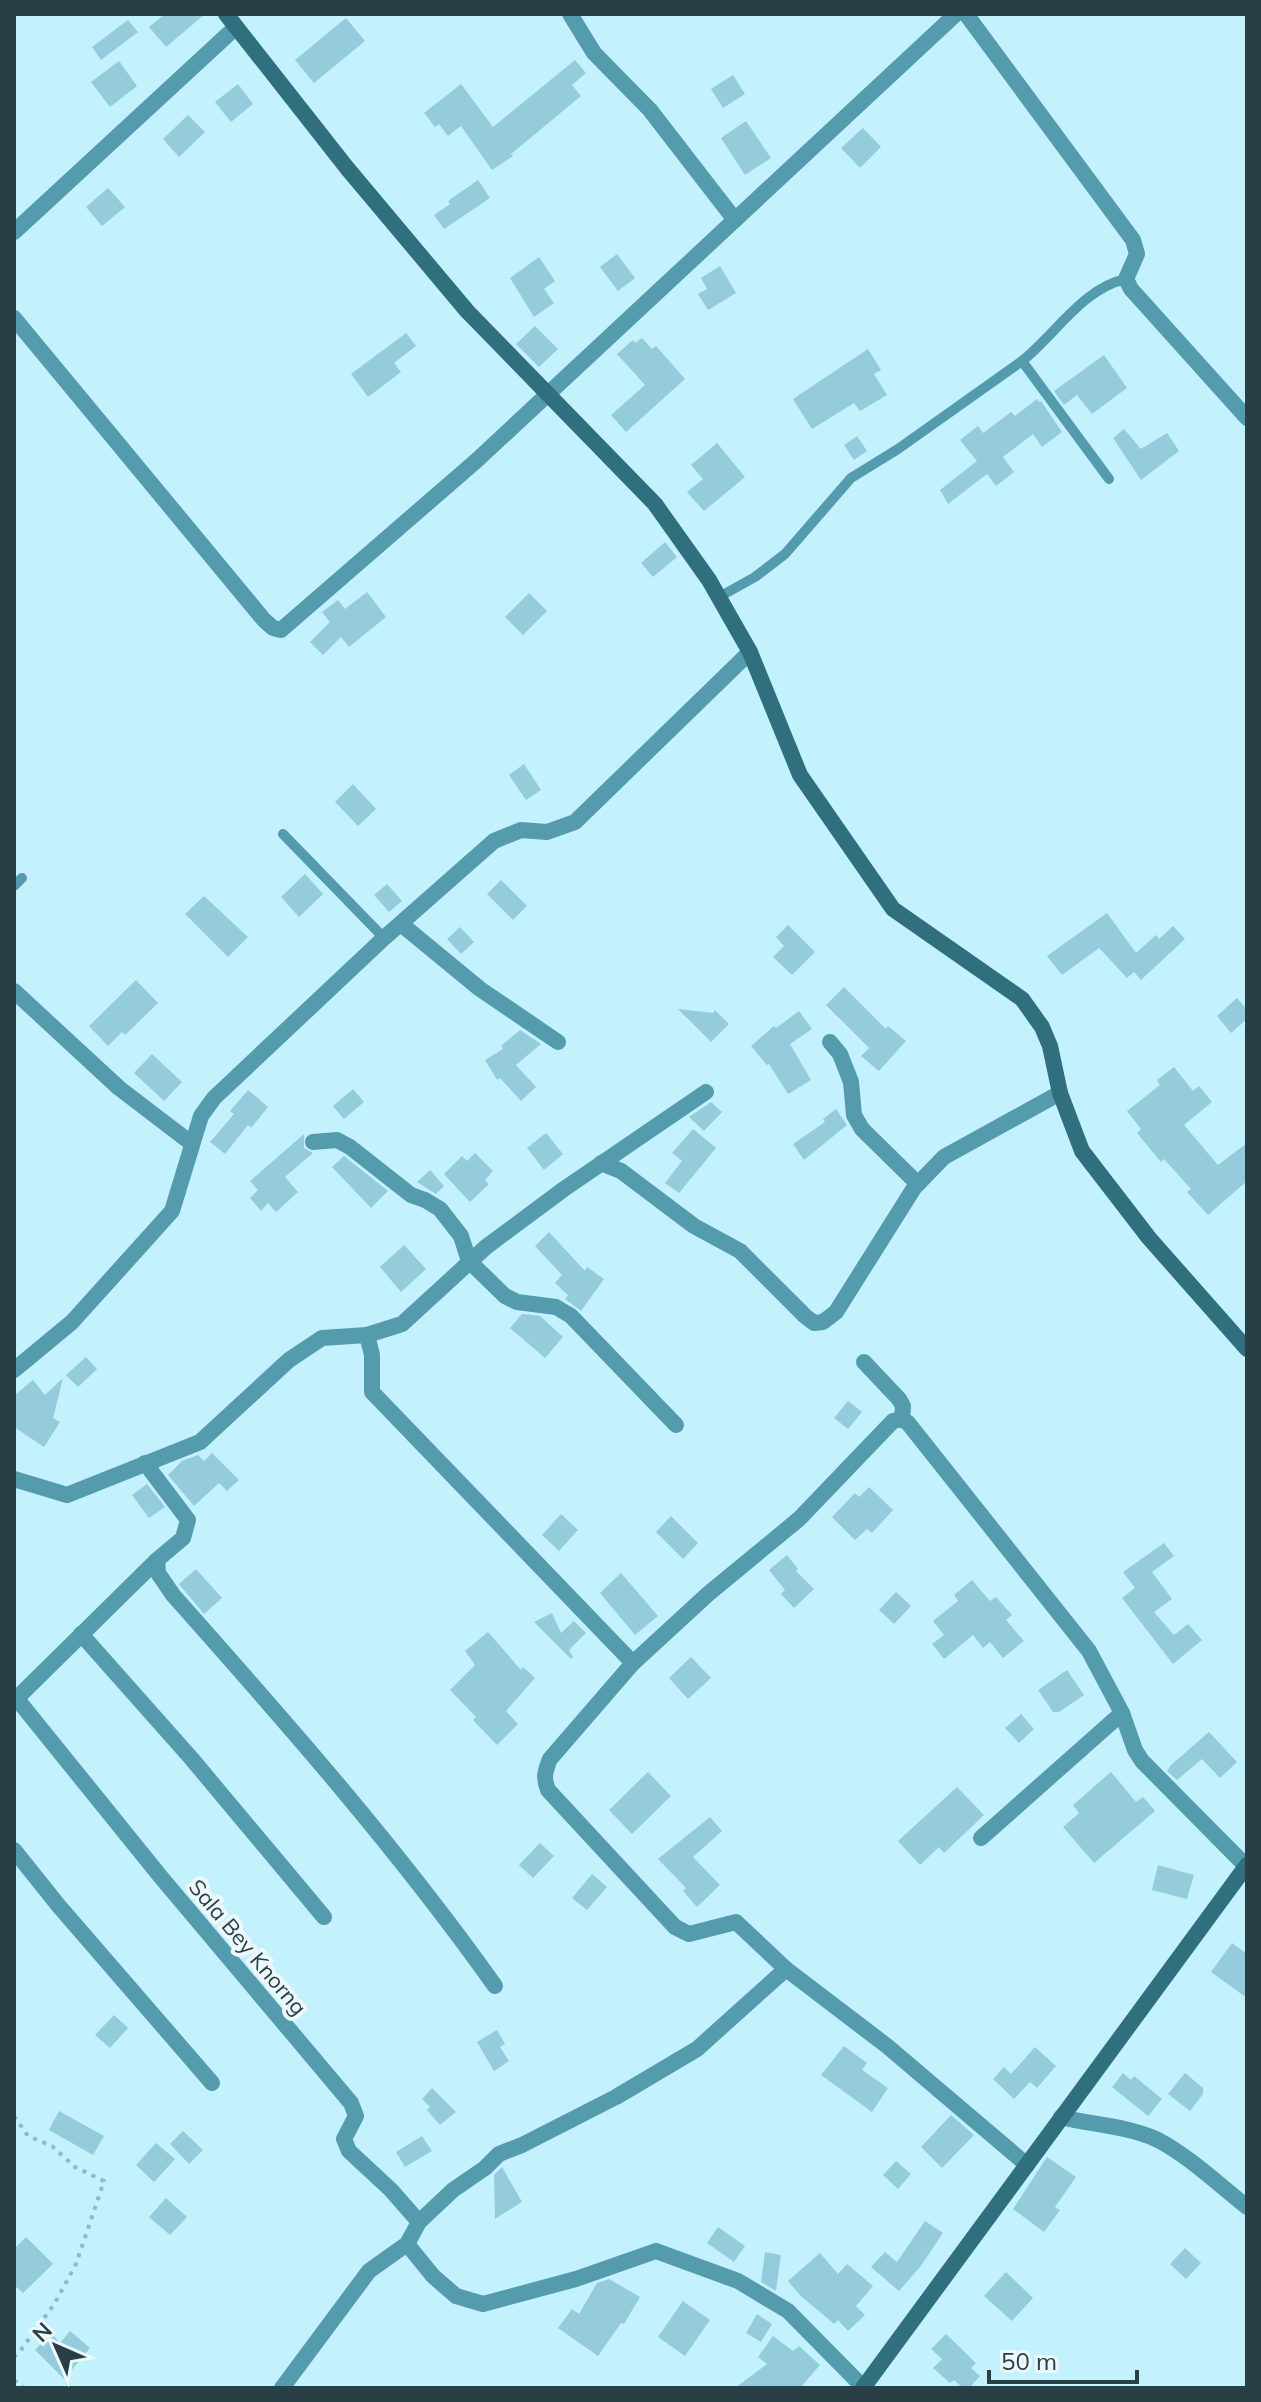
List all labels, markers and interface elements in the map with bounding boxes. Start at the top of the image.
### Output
street label: Sala Bey Knorng [183,1873,313,2021]
north arrow [16,2306,96,2386]
text: N [26,2316,58,2348]
scale bar [989,2334,1137,2384]
text: 50 m [1001,2346,1057,2376]

